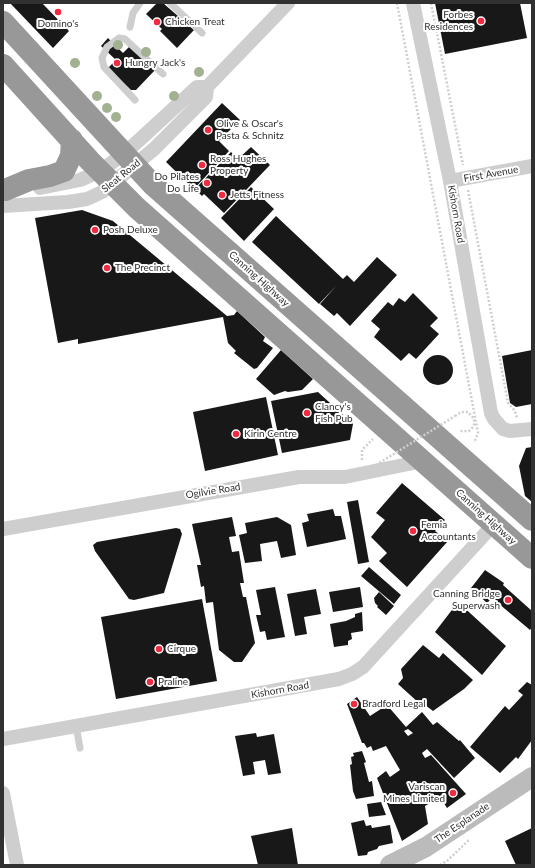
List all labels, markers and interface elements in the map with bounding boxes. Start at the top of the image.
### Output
marker: Domino's [53,7,63,17]
place label: Forbes Residences [424,9,473,32]
place label: Chicken Treat [165,16,225,28]
marker: Forbes Residences [476,16,486,26]
marker: Chicken Treat [152,17,162,27]
place label: Domino's [37,18,79,30]
place label: Hungry Jack's [125,57,185,69]
marker: Hungry Jack's [112,58,122,68]
place label: Olive & Oscar's Pasta & Schnitz [216,118,284,142]
marker: Olive & Oscar's Pasta & Schnitz [203,125,213,135]
place label: Ross Hughes Property [210,153,266,176]
street label: Sleat Road [99,157,143,195]
marker: Ross Hughes Property [197,160,207,170]
street label: First Avenue [463,163,519,185]
place label: Do Pilates Do Life [154,171,199,194]
marker: Do Pilates Do Life [202,178,212,188]
street label: Kishorn Road [445,184,467,244]
place label: Jetts Fitness [230,189,284,201]
marker: Jetts Fitness [217,190,227,200]
place label: Posh Deluxe [103,224,158,236]
marker: Posh Deluxe [90,225,100,235]
street label: Canning Highway [226,249,292,309]
place label: The Precinct [115,262,170,274]
marker: The Precinct [102,263,112,273]
place label: Clancy's Fish Pub [315,401,353,424]
marker: Clancy's Fish Pub [302,408,312,418]
place label: Kirin Centre [244,428,297,440]
marker: Kirin Centre [231,429,241,439]
street label: Ogilvie Road [185,481,241,501]
street label: Canning Highway [453,487,519,547]
place label: Femia Accountants [421,519,476,542]
marker: Femia Accountants [408,526,418,536]
place label: Canning Bridge Superwash [433,588,500,612]
marker: Canning Bridge Superwash [503,595,513,605]
place label: Cirque [167,643,196,655]
marker: Cirque [154,644,164,654]
place label: Praline [158,676,188,688]
marker: Praline [145,677,155,687]
street label: Kishorn Road [250,679,310,701]
place label: Bradford Legal [362,698,426,710]
marker: Bradford Legal [349,699,359,709]
place label: Variscan Mines Limited [383,781,445,804]
marker: Variscan Mines Limited [448,788,458,798]
street label: The Esplanade [432,800,492,846]

